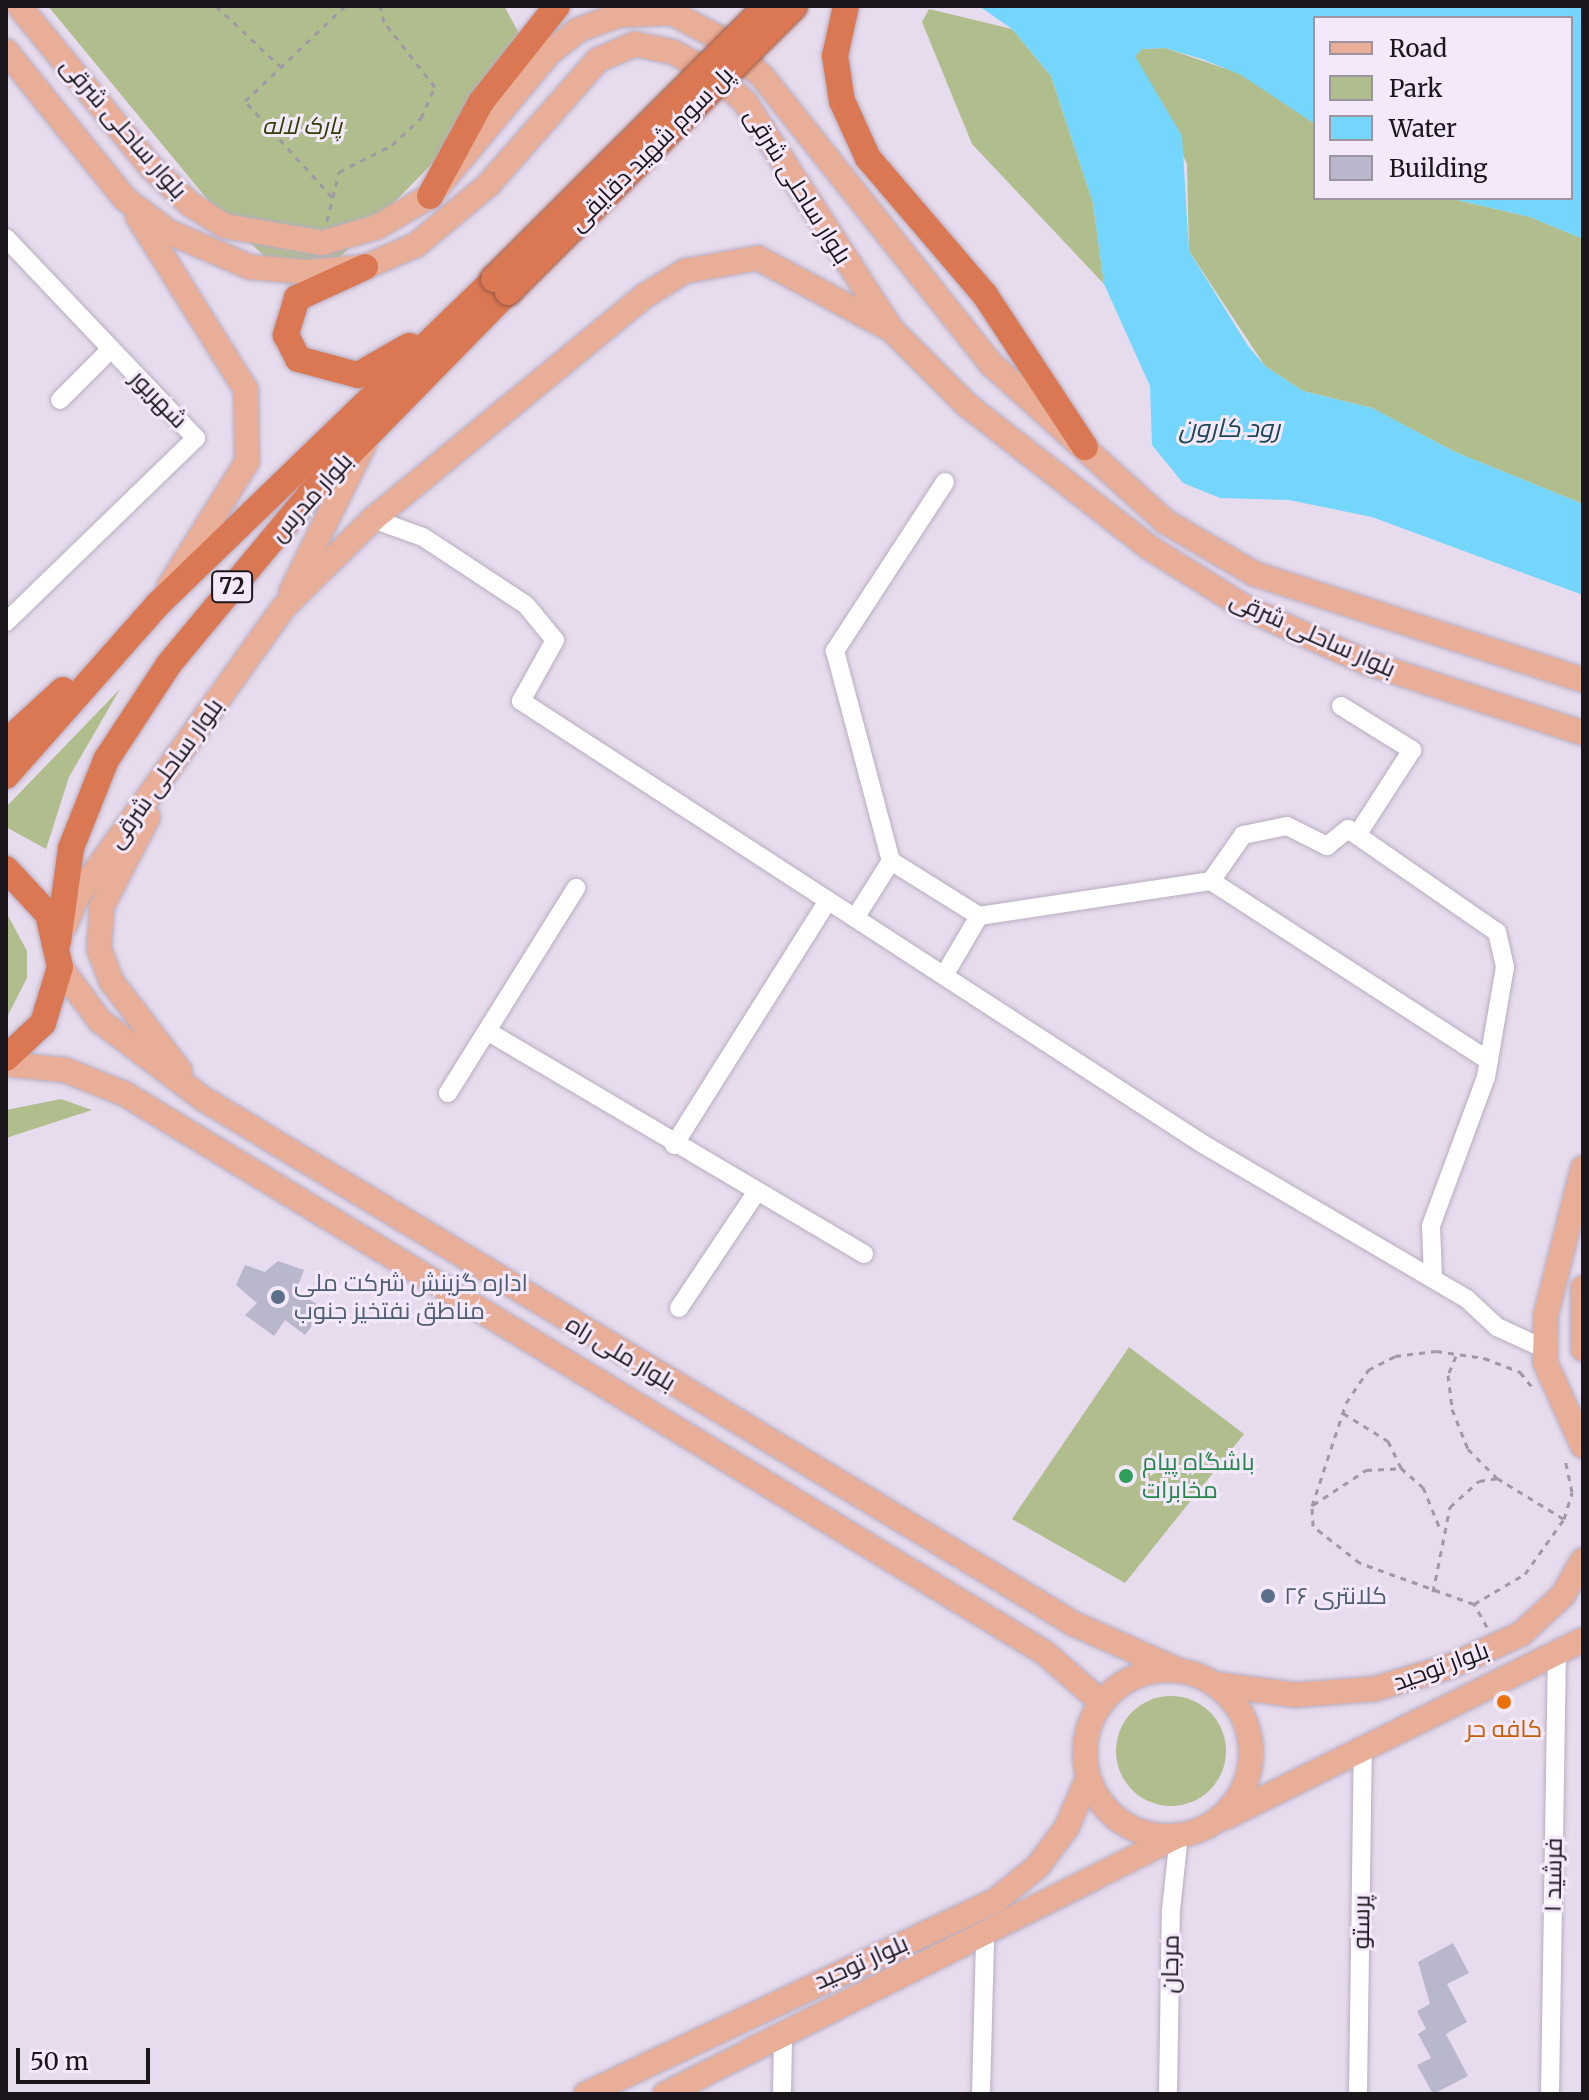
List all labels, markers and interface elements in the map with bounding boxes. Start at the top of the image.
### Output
legend [1313,16,1573,200]
text: Road [1389,33,1447,64]
street label: بلوار ساحلی شرقی [55,51,193,205]
street label: پل سوم شهید دقایقی [563,61,739,237]
text: Park [1389,73,1442,104]
street label: بلوار ساحلی شرقی [739,103,857,269]
park label: پارک لاله [262,112,342,140]
text: Water [1389,113,1457,144]
text: Building [1389,153,1488,184]
street label: شهریور [125,364,193,434]
water label: رود کارون [1178,412,1280,444]
street label: بلوار مدرس [264,447,358,547]
road number: 72 [210,569,254,605]
street label: بلوار ساحلی شرقی [1226,585,1400,683]
street label: بلوار ساحلی شرقی [101,692,229,854]
place label: اداره گزینش شرکت ملی مناطق نفتخیز جنوب [294,1269,528,1325]
marker: اداره گزینش شرکت ملی مناطق نفتخیز جنوب [269,1288,287,1306]
street label: بلوار ملی راه [561,1309,681,1397]
place label: باشگاه پیام مخابرات [1142,1448,1255,1504]
marker: باشگاه پیام مخابرات [1117,1467,1135,1485]
place label: کلانتری ۲۶ [1284,1582,1387,1610]
marker: کلانتری ۲۶ [1259,1587,1277,1605]
street label: بلوار توحید [1389,1635,1493,1697]
marker: کافه حر [1495,1693,1513,1711]
place label: کافه حر [1466,1715,1542,1743]
street label: فرشید ۱ [1538,1837,1568,1913]
street label: پرستو [1346,1895,1376,1949]
street label: بلوار توحید [810,1929,912,1995]
street label: مرجان [1155,1934,1185,1994]
scale bar [20,2032,154,2082]
text: 50 m [30,2046,89,2077]

